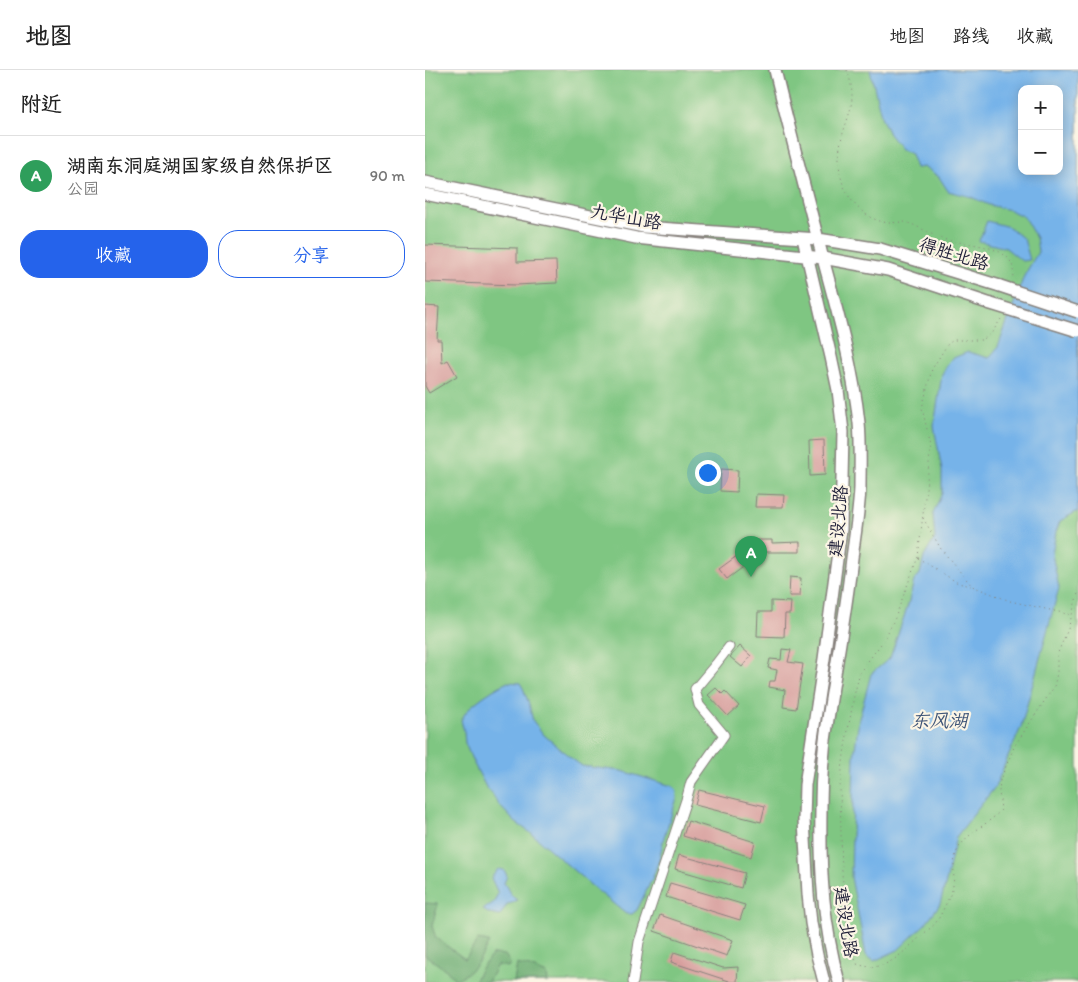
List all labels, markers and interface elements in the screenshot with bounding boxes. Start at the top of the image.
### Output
text: 地图 [25,21,73,50]
text: 地图 [889,25,925,47]
text: 路线 [953,25,989,47]
text: 收藏 [1017,25,1053,47]
map controls [1018,85,1063,175]
button: + [1018,85,1063,130]
text: 附近 [20,91,62,116]
button: − [1018,130,1063,175]
text: 湖南东洞庭湖国家级自然保护区 [67,154,333,177]
text: A [31,166,41,185]
text: 90 m [370,166,405,185]
text: 公园 [67,179,99,198]
street label: 九华山路 [589,200,663,234]
button: 收藏 [20,230,208,278]
button: 分享 [218,230,405,278]
street label: 得胜北路 [916,233,992,275]
your location [695,460,721,486]
street label: 建设北路 [824,484,852,558]
pin: A [735,536,767,577]
water label: 东风湖 [910,709,969,732]
street label: 建设北路 [830,885,862,959]

